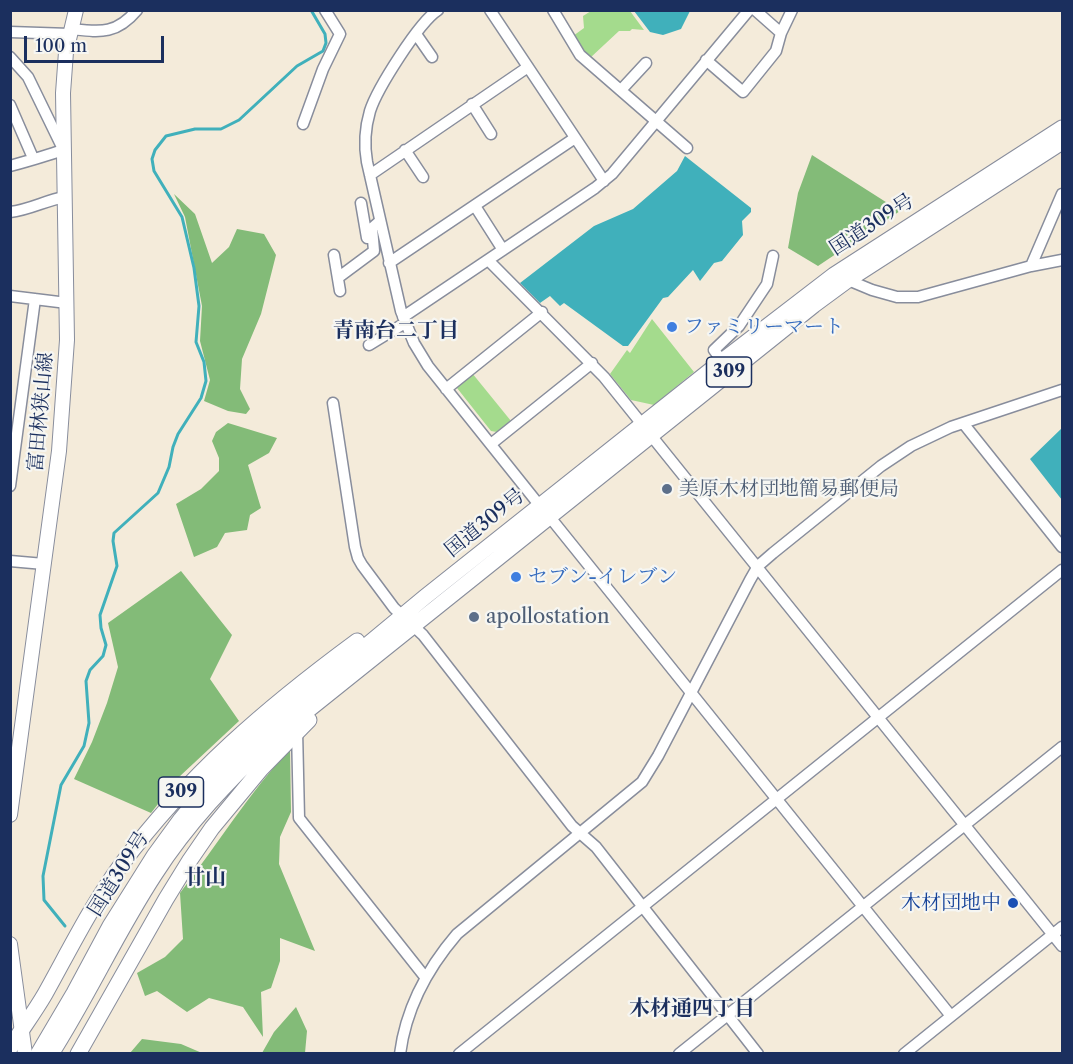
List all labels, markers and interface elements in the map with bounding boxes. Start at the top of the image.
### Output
scale bar [27,24,166,62]
text: 100 m [35,35,87,57]
street label: 国道309号 [825,189,919,261]
place label: ファミリーマート [684,315,844,339]
district label: 青南台二丁目 [333,318,459,344]
marker: ファミリーマート [665,320,679,334]
street label: 富田林狭山線 [24,351,58,473]
road number: 309 [706,357,752,387]
place label: 美原木材団地簡易郵便局 [679,477,899,501]
marker: 美原木材団地簡易郵便局 [660,482,674,496]
street label: 国道309号 [440,484,530,562]
place label: セブン-イレブン [528,565,677,589]
marker: セブン-イレブン [509,570,523,584]
place label: apollostation [486,605,609,629]
marker: apollostation [467,610,481,624]
road number: 309 [158,777,204,807]
street label: 国道309号 [84,827,154,921]
district label: 廿山 [184,865,226,891]
place label: 木材団地中 [901,891,1001,915]
marker: 木材団地中 [1006,896,1020,910]
district label: 木材通四丁目 [629,996,755,1022]

